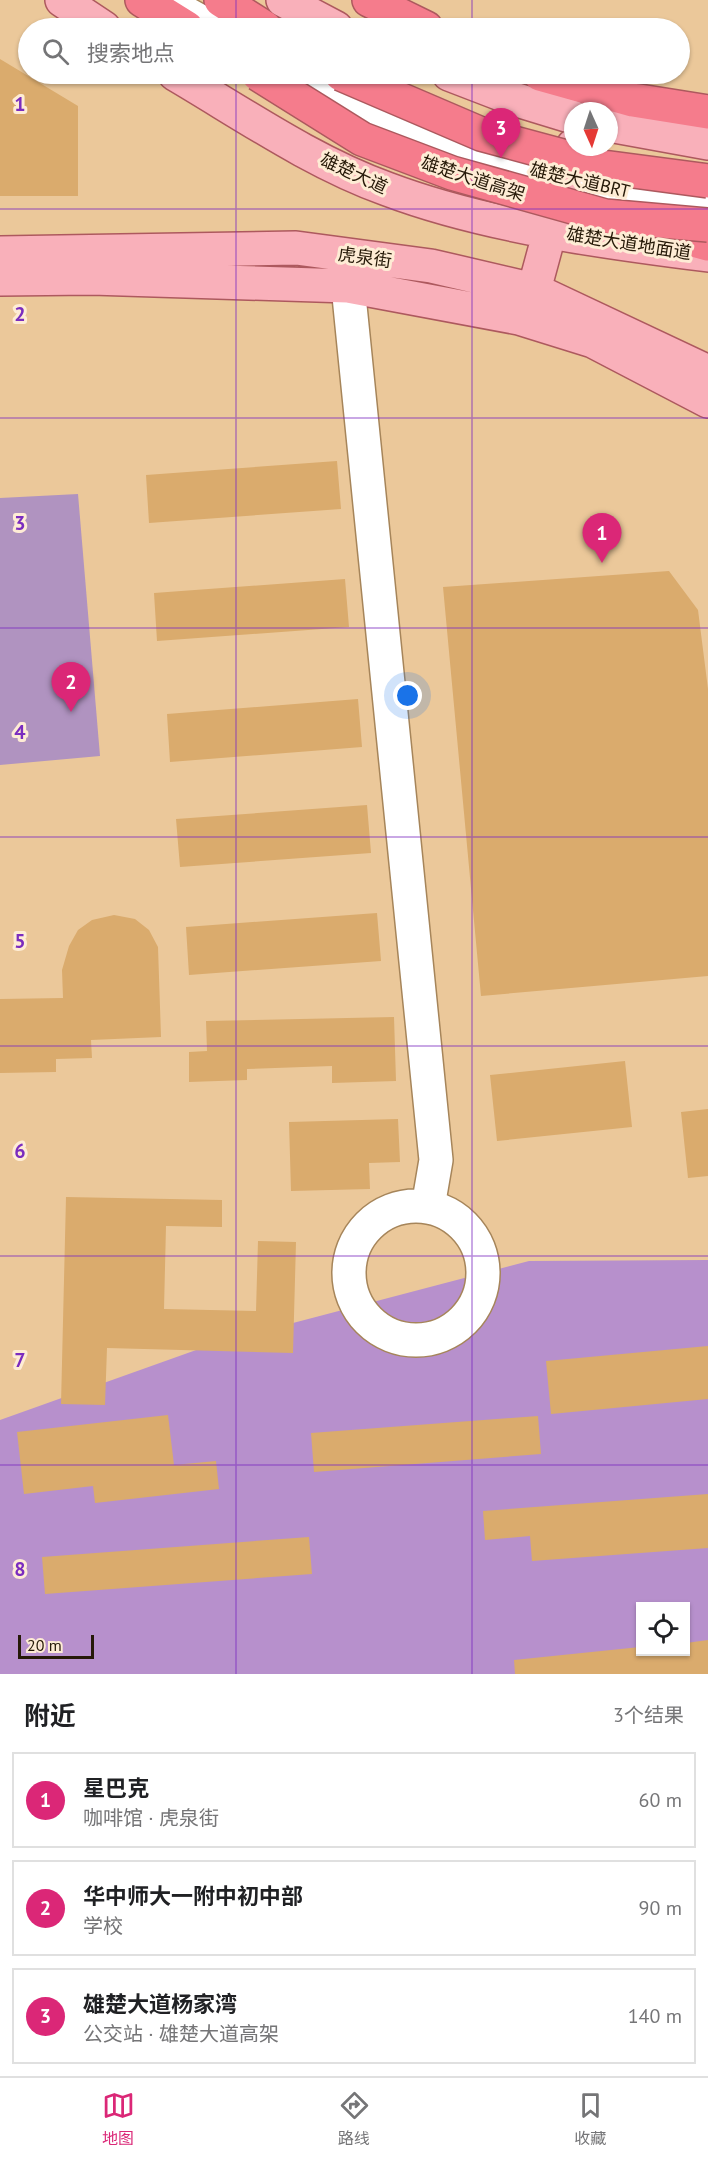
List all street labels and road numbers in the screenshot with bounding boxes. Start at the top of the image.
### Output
street label: 雄楚大道 [317,147,391,199]
street label: 雄楚大道高架 [418,150,528,206]
street label: 雄楚大道BRT [528,157,632,203]
street label: 雄楚大道地面道 [565,222,693,264]
street label: 虎泉街 [337,242,393,272]

